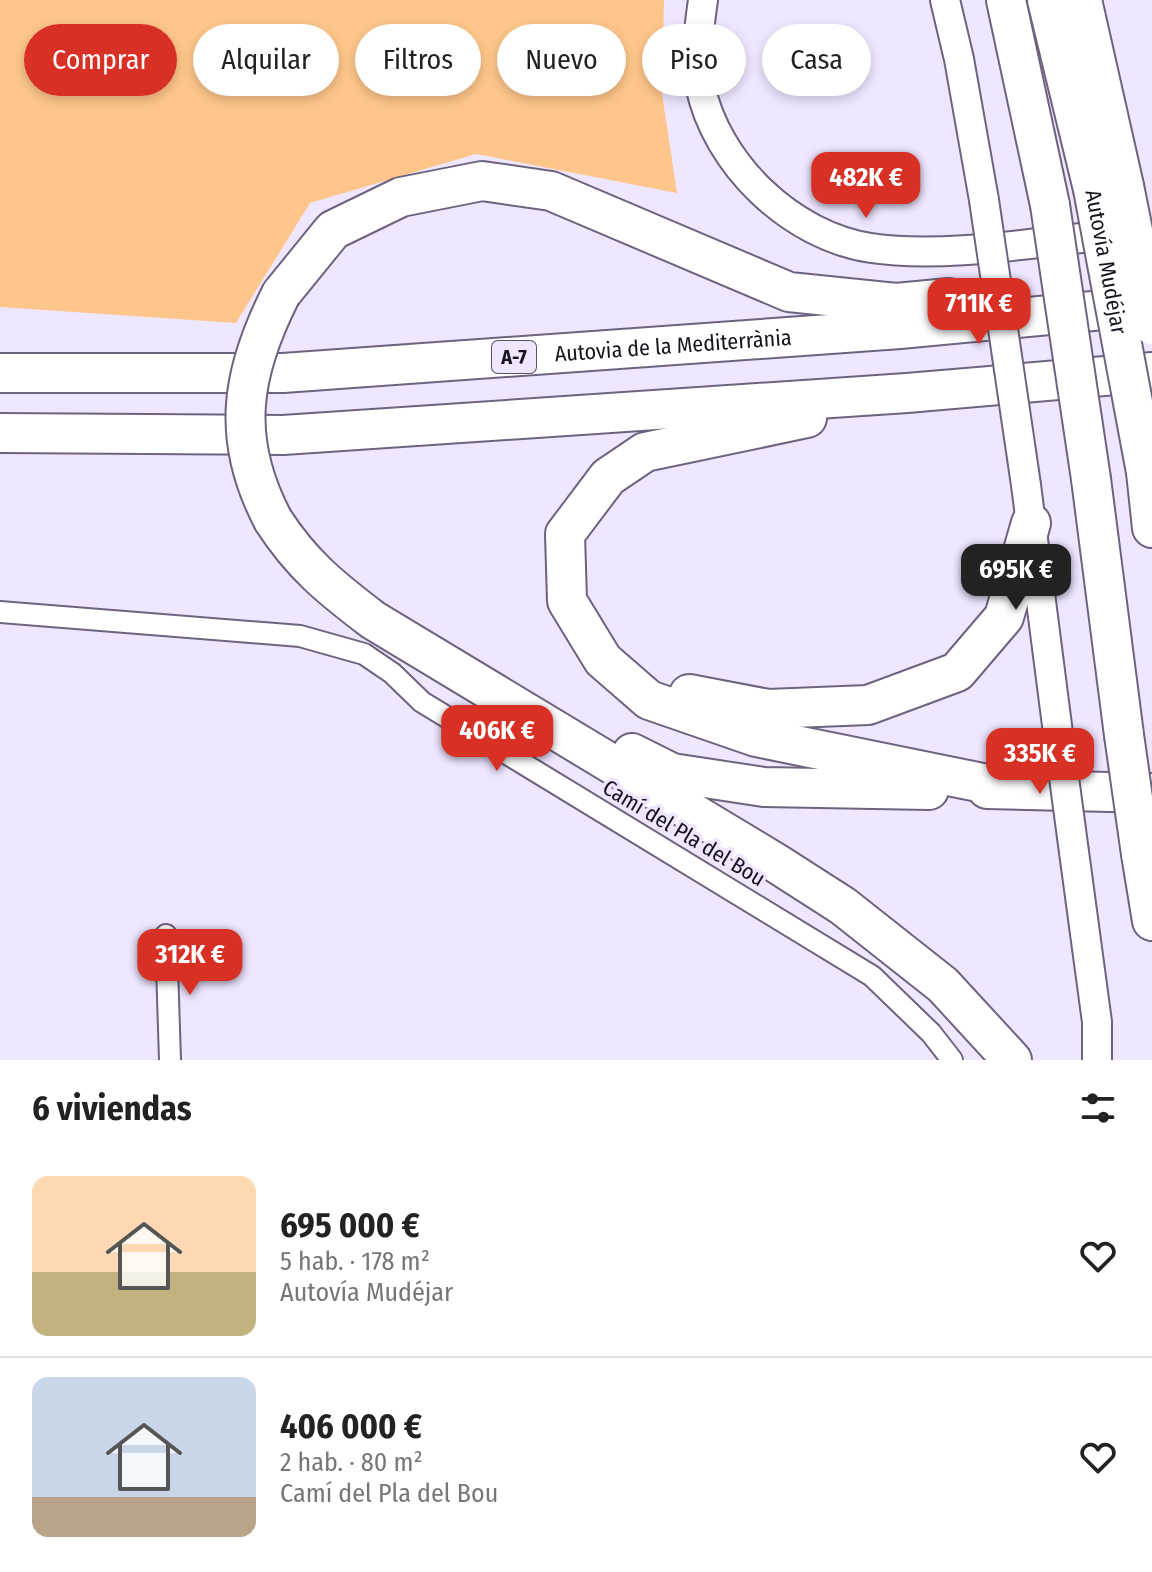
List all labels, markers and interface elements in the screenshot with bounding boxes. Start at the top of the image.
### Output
chip: Comprar [24,24,177,96]
chip: Alquilar [193,24,339,96]
chip: Filtros [355,24,481,96]
chip: Nuevo [497,24,626,96]
chip: Piso [642,24,746,96]
chip: Casa [762,24,871,96]
pin: 482K € [801,152,931,220]
text: 482K € [829,162,903,193]
street label: Autovía Mudéjar [1080,187,1133,337]
pin: 711K € [914,278,1044,346]
text: 711K € [946,288,1012,319]
street label: Autovia de la Mediterrània [554,323,792,367]
road number: A-7 [492,341,536,373]
pin: 695K € [951,544,1081,612]
text: 695K € [979,554,1053,585]
pin: 406K € [432,705,562,773]
text: 406K € [459,715,535,746]
pin: 335K € [975,728,1105,796]
text: 335K € [1004,738,1076,769]
street label: Camí del Pla del Bou [598,774,770,892]
pin: 312K € [125,929,255,997]
text: 312K € [155,939,225,970]
icon: filters [1076,1086,1120,1130]
text: 6 viviendas [32,1088,192,1129]
text: 695 000 € [280,1205,420,1246]
icon: home [96,1208,192,1304]
icon: heart [1076,1234,1120,1278]
text: 5 hab. · 178 m² [280,1246,430,1277]
text: Autovía Mudéjar [280,1277,453,1308]
text: 406 000 € [280,1406,422,1447]
icon: home [96,1409,192,1505]
icon: heart [1076,1435,1120,1479]
text: 2 hab. · 80 m² [280,1447,423,1478]
text: Camí del Pla del Bou [280,1478,498,1509]

